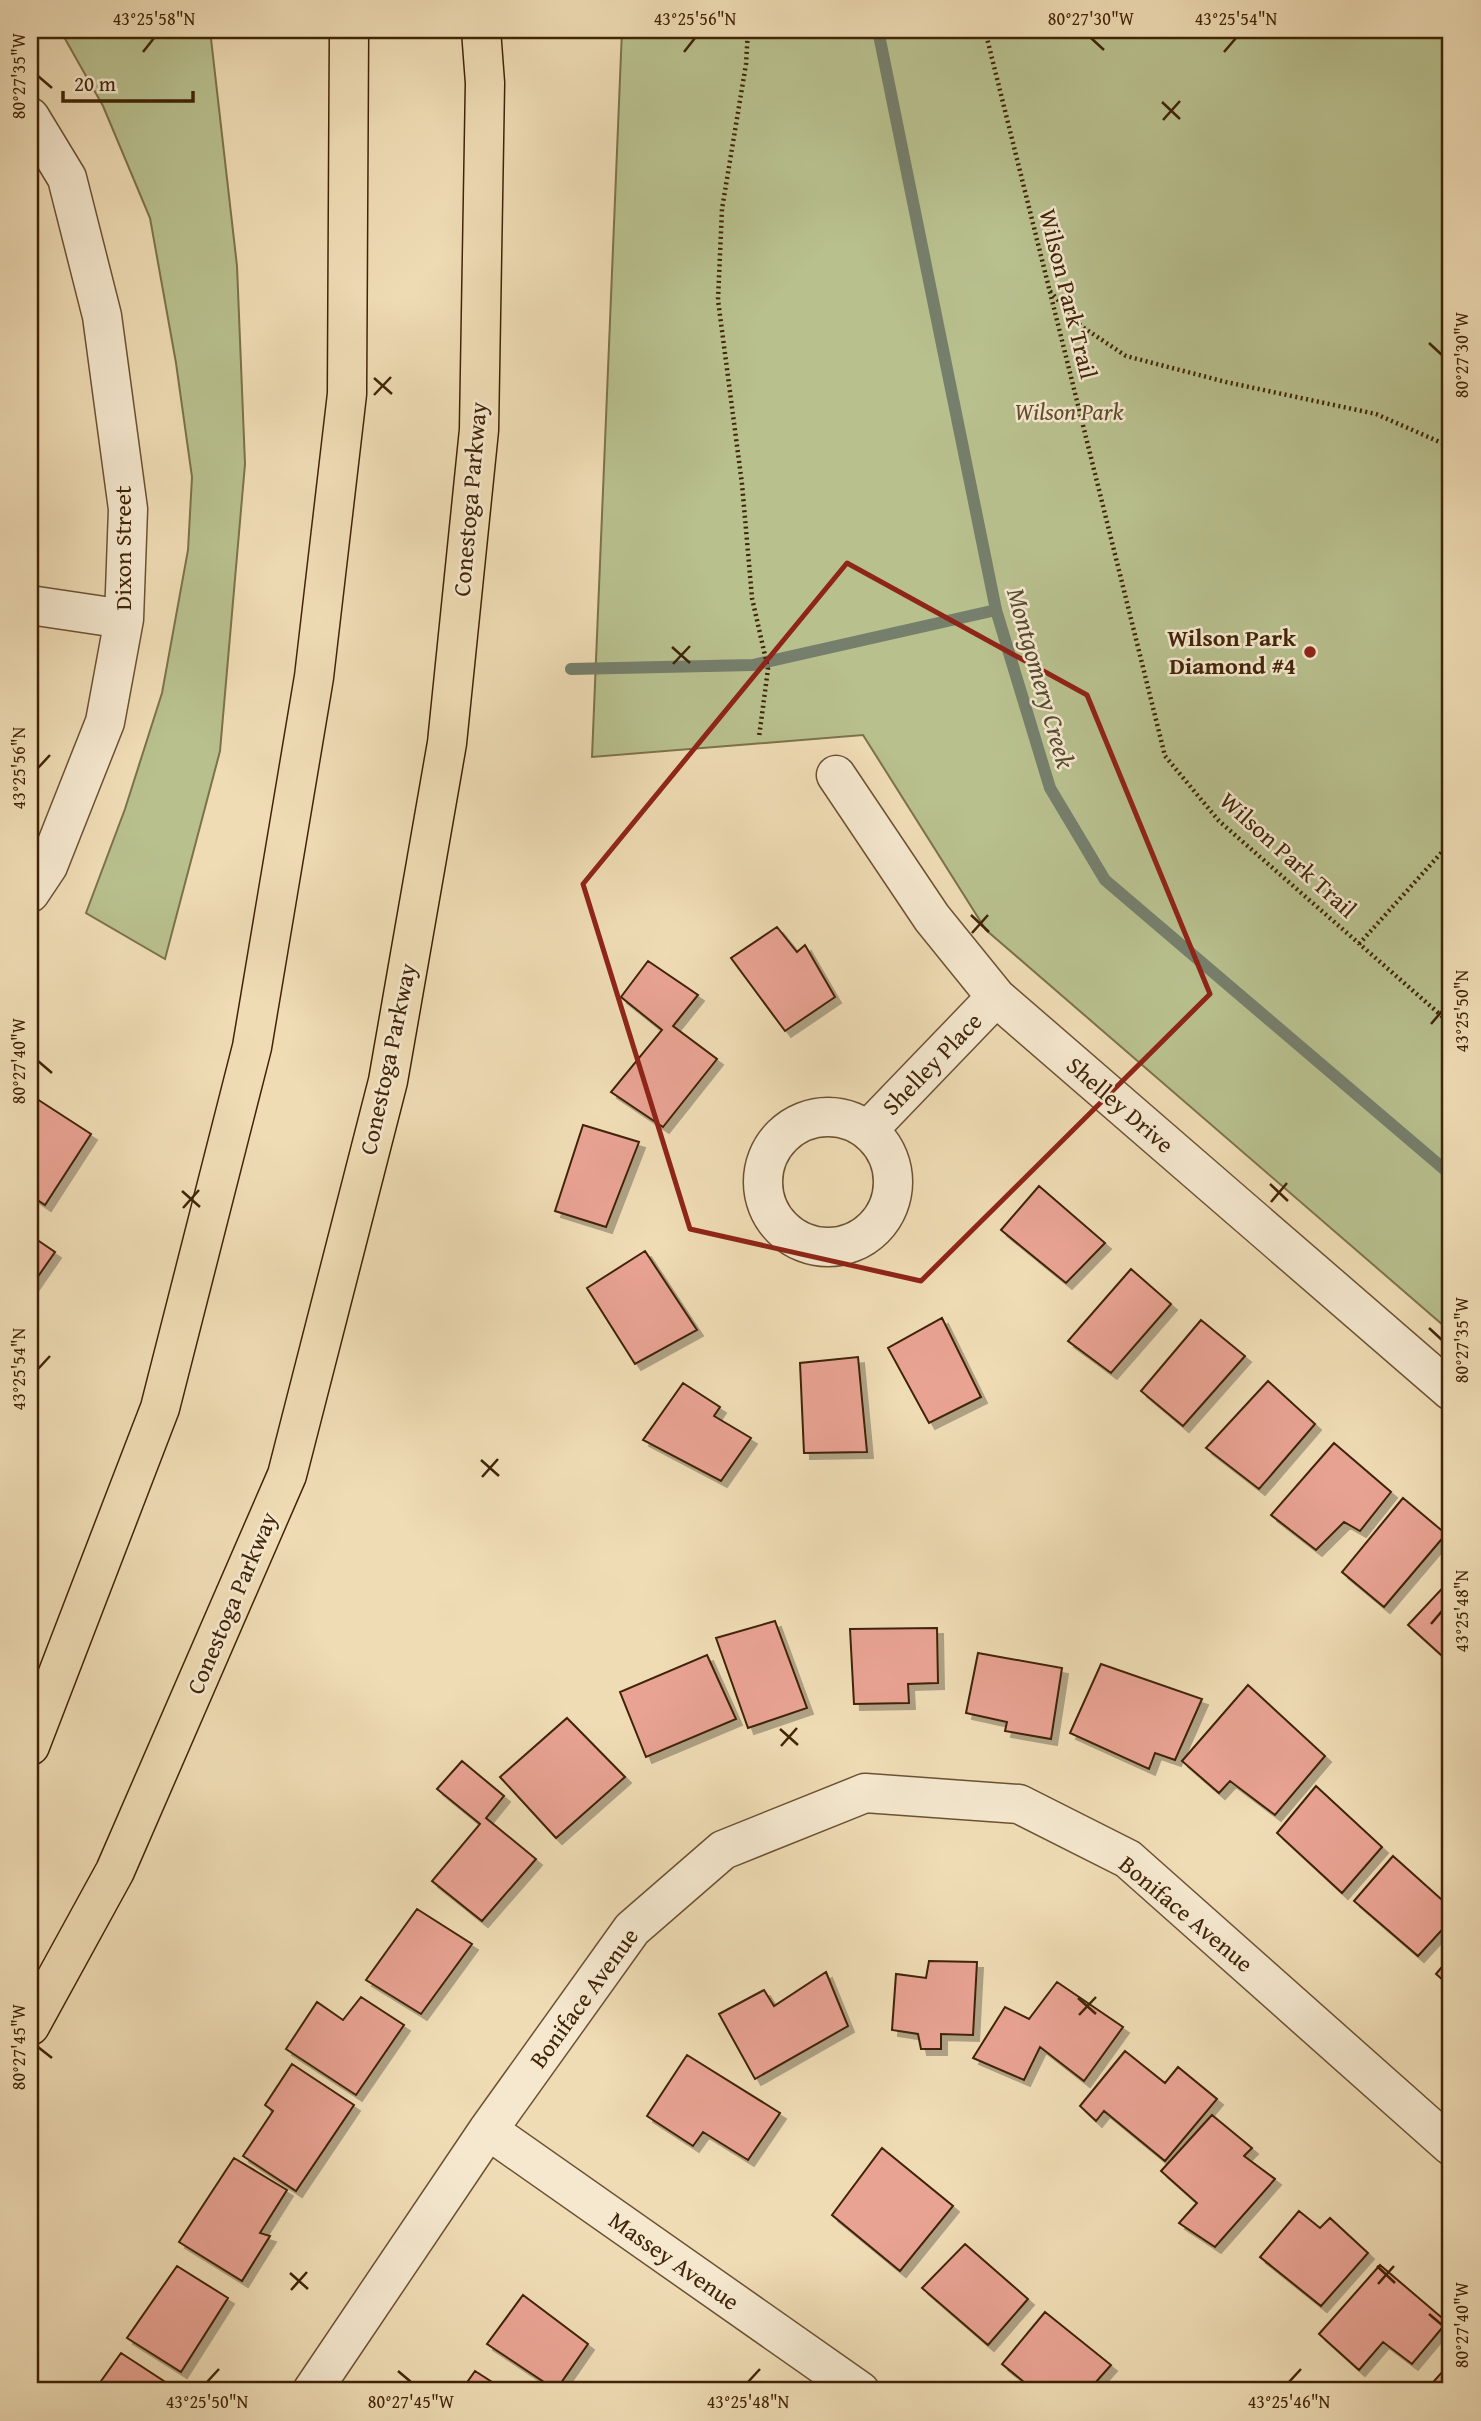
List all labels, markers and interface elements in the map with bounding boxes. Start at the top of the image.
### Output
text: 43°25'58"N [113,5,196,32]
text: 43°25'56"N [654,5,737,32]
text: 80°27'30"W [1048,5,1135,32]
text: 43°25'54"N [1195,5,1278,32]
text: 80°27'35"W [5,32,32,119]
scale bar [63,60,192,104]
text: 20 m [74,68,116,99]
street label: Wilson Park Trail [1030,205,1107,383]
text: 80°27'30"W [1448,311,1475,398]
park label: Wilson Park [1014,394,1124,429]
street label: Conestoga Parkway [444,400,495,598]
street label: Dixon Street [105,485,140,610]
water label: Montgomery Creek [997,583,1086,773]
place label: Wilson Park Diamond #4 [1167,620,1296,683]
marker: Wilson Park Diamond #4 [1302,644,1318,660]
text: 43°25'56"N [5,726,32,809]
street label: Wilson Park Trail [1212,783,1365,926]
street label: Conestoga Parkway [350,960,425,1158]
text: 43°25'50"N [1448,969,1475,1052]
street label: Shelley Place [873,1004,990,1123]
text: 80°27'40"W [5,1017,32,1104]
street label: Shelley Drive [1059,1048,1182,1161]
text: 80°27'35"W [1448,1296,1475,1383]
text: 43°25'54"N [5,1327,32,1410]
street label: Conestoga Parkway [177,1506,286,1699]
text: 43°25'48"N [1448,1569,1475,1652]
street label: Boniface Avenue [1111,1847,1261,1980]
street label: Boniface Avenue [521,1920,647,2075]
text: 80°27'45"W [5,2003,32,2090]
street label: Massey Avenue [602,2203,747,2319]
text: 80°27'40"W [1448,2281,1475,2368]
text: 43°25'50"N [166,2388,249,2415]
text: 80°27'45"W [368,2388,455,2415]
text: 43°25'48"N [707,2388,790,2415]
text: 43°25'46"N [1248,2388,1331,2415]

